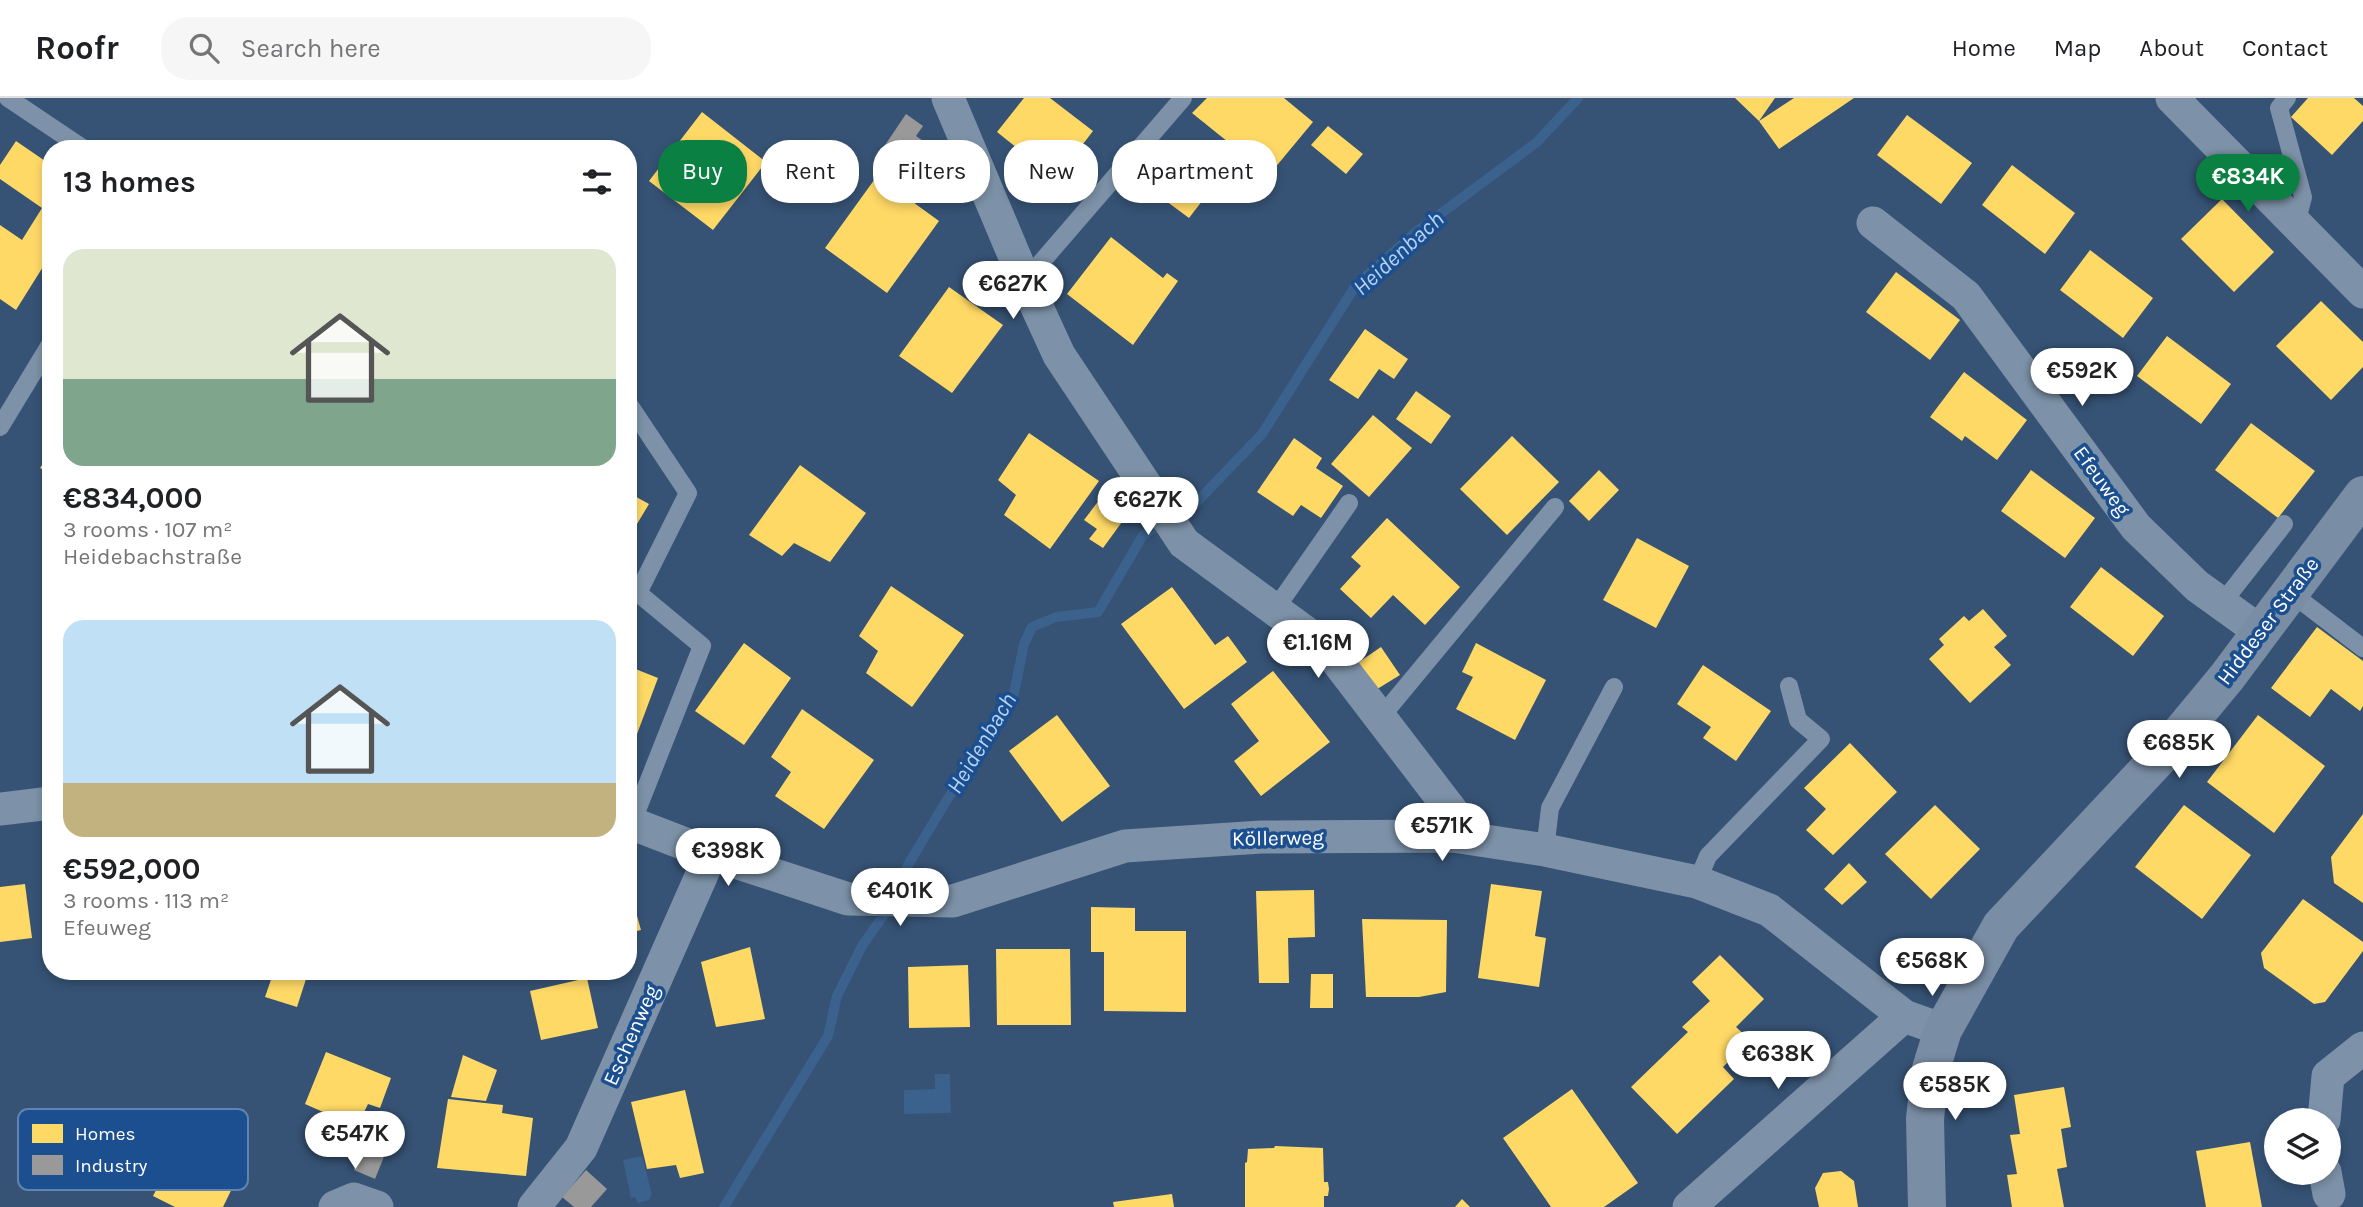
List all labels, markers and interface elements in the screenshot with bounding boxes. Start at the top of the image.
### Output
search box [161,17,651,80]
text: Roofr [35,29,119,67]
icon: search [185,29,223,67]
text: Search here [241,33,381,64]
text: Home [1952,34,2016,62]
text: Map [2054,34,2101,62]
text: About [2139,34,2204,62]
text: Contact [2242,34,2328,62]
chip: Buy [658,140,747,203]
chip: Rent [761,140,859,203]
chip: Filters [873,140,990,203]
chip: New [1004,140,1098,203]
chip: Apartment [1112,140,1277,203]
pin: €834K [2199,155,2297,214]
icon: filters [578,163,616,201]
text: €834K [2212,163,2284,190]
text: 13 homes [63,164,196,200]
water label: Heidenbach [1347,206,1449,301]
pin: €627K [964,262,1062,321]
text: €627K [979,270,1047,297]
icon: home [277,295,403,421]
pin: €592K [2033,348,2131,408]
text: €592K [2047,357,2117,384]
street label: Efeuweg [2069,441,2135,521]
pin: €627K [1099,478,1197,537]
text: €834,000 [63,480,202,516]
text: €627K [1114,486,1182,513]
text: 3 rooms · 107 m² [63,516,232,543]
text: Heidebachstraße [63,543,242,570]
street label: Hiddeser Straße [2212,552,2324,690]
pin: €1.16M [1261,620,1375,680]
text: €1.16M [1283,629,1353,656]
icon: home [277,666,403,792]
water label: Heidenbach [941,688,1022,799]
pin: €685K [2130,720,2228,780]
text: €685K [2143,729,2215,756]
pin: €571K [1393,804,1491,863]
text: €571K [1411,812,1473,839]
street label: Köllerweg [1232,825,1324,851]
pin: €398K [679,828,777,888]
text: €398K [692,837,764,864]
text: €592,000 [63,851,200,887]
pin: €401K [851,868,949,928]
text: €401K [867,877,933,904]
text: 3 rooms · 113 m² [63,887,229,914]
text: Efeuweg [63,914,151,941]
pin: €568K [1883,939,1981,998]
text: €568K [1896,947,1968,974]
street label: Eschenweg [598,981,664,1089]
pin: €638K [1729,1032,1827,1091]
text: €638K [1742,1040,1814,1067]
pin: €585K [1906,1062,2004,1122]
text: €585K [1919,1071,1991,1098]
map controls [2264,1108,2341,1185]
button: layers [2264,1108,2341,1185]
legend [18,1109,248,1190]
pin: €547K [306,1112,404,1171]
text: €547K [321,1120,389,1147]
text: Homes [75,1123,136,1145]
text: Industry [75,1155,148,1177]

